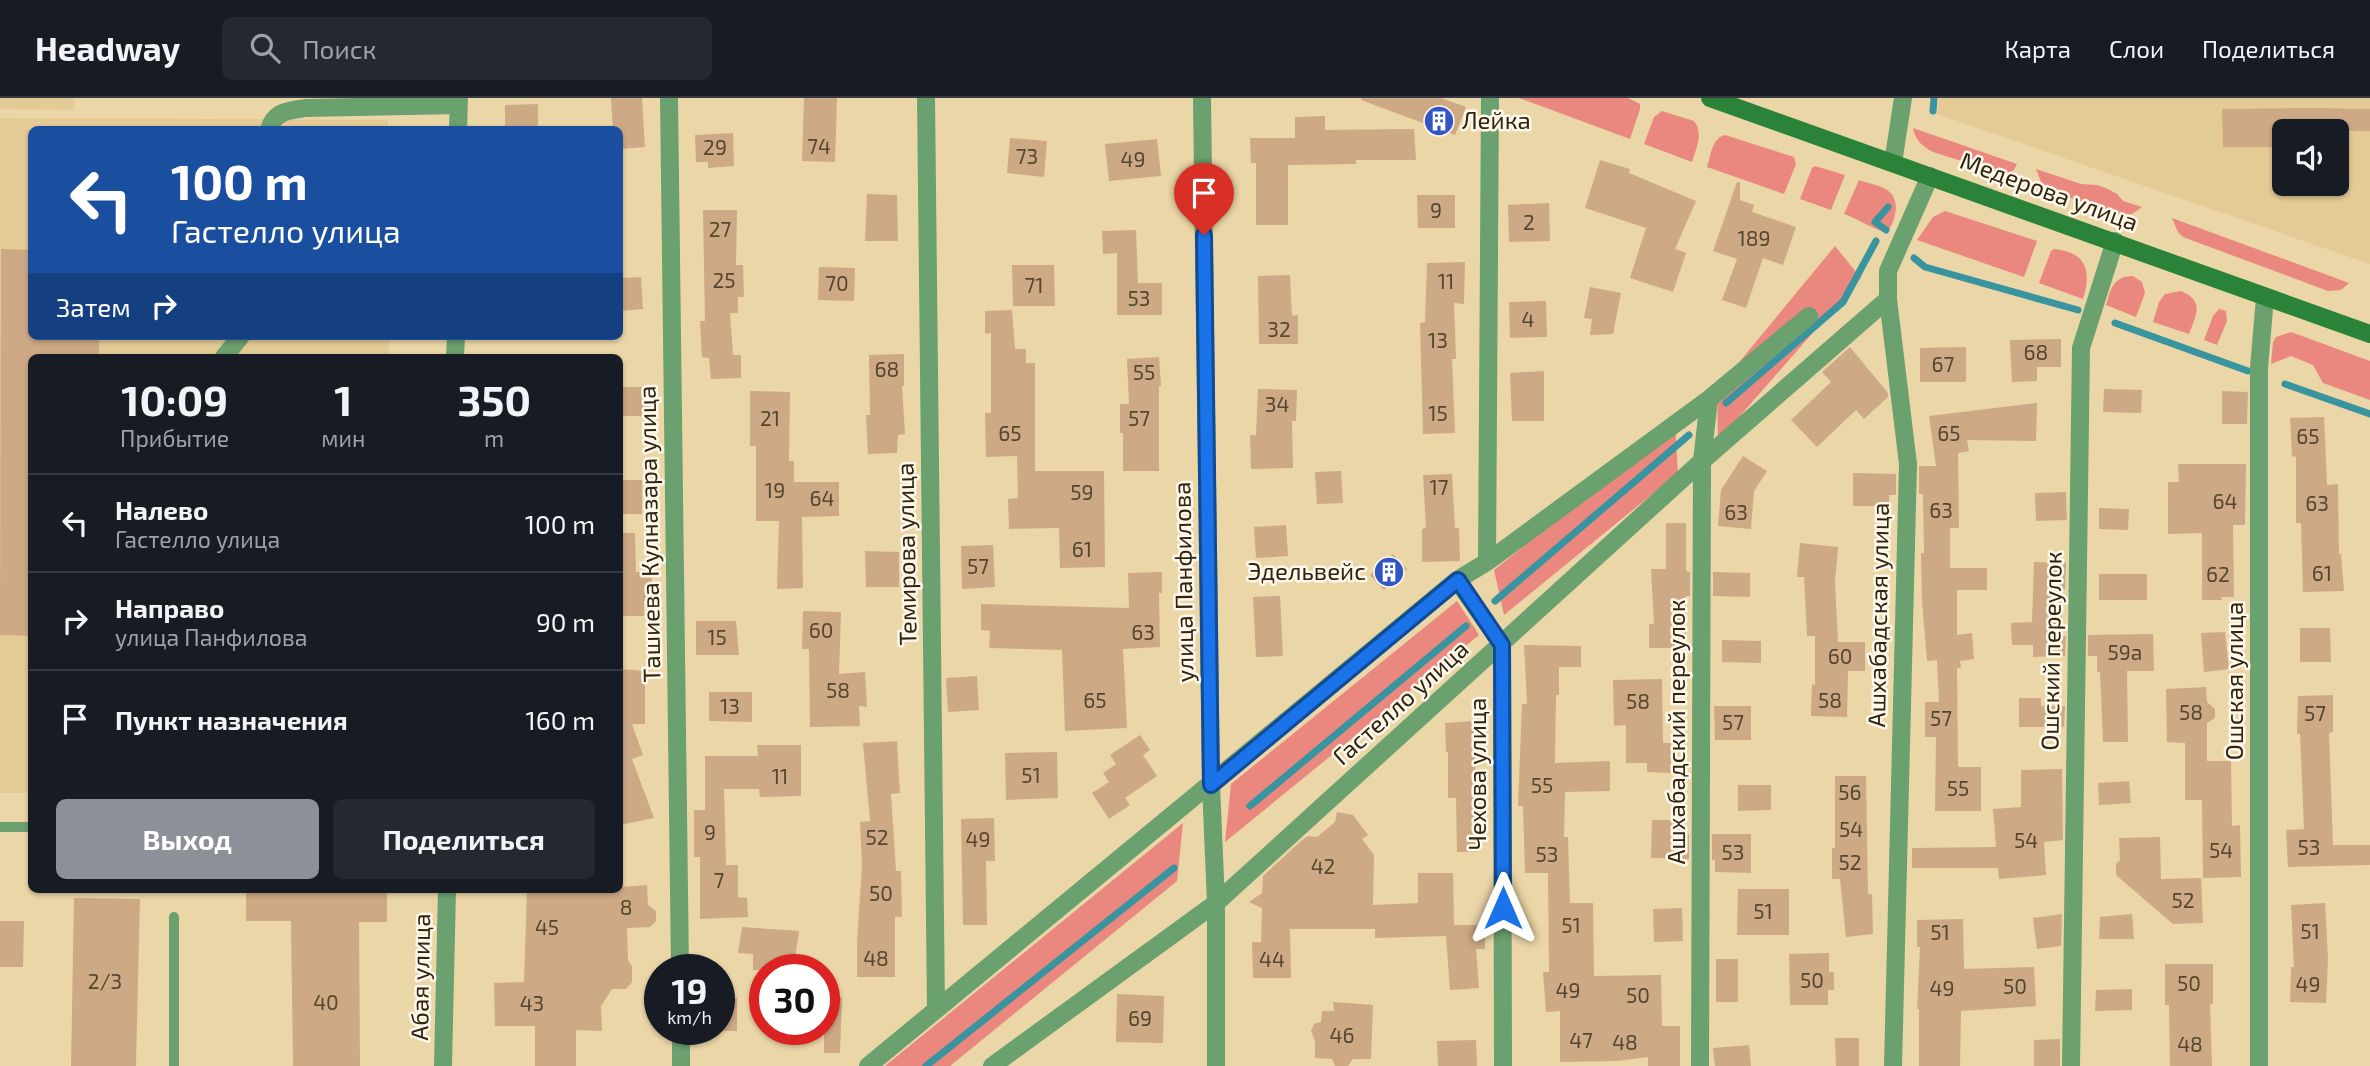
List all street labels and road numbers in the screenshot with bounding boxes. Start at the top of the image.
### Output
street label: Медерова улица [1956,145,2143,237]
street label: Ташиева Кулназара улица [631,385,667,683]
street label: Темирова улица [889,462,923,646]
street label: улица Панфилова [1166,481,1200,683]
street label: Ашхабадская улица [1861,502,1895,728]
street label: Ошский переулок [2034,551,2068,751]
street label: Ашхабадский переулок [1661,599,1691,865]
street label: Ошская улица [2219,602,2249,760]
street label: Гастелло улица [1326,633,1474,771]
street label: Чехова улица [1462,698,1492,850]
street label: Абая улица [404,913,436,1041]

